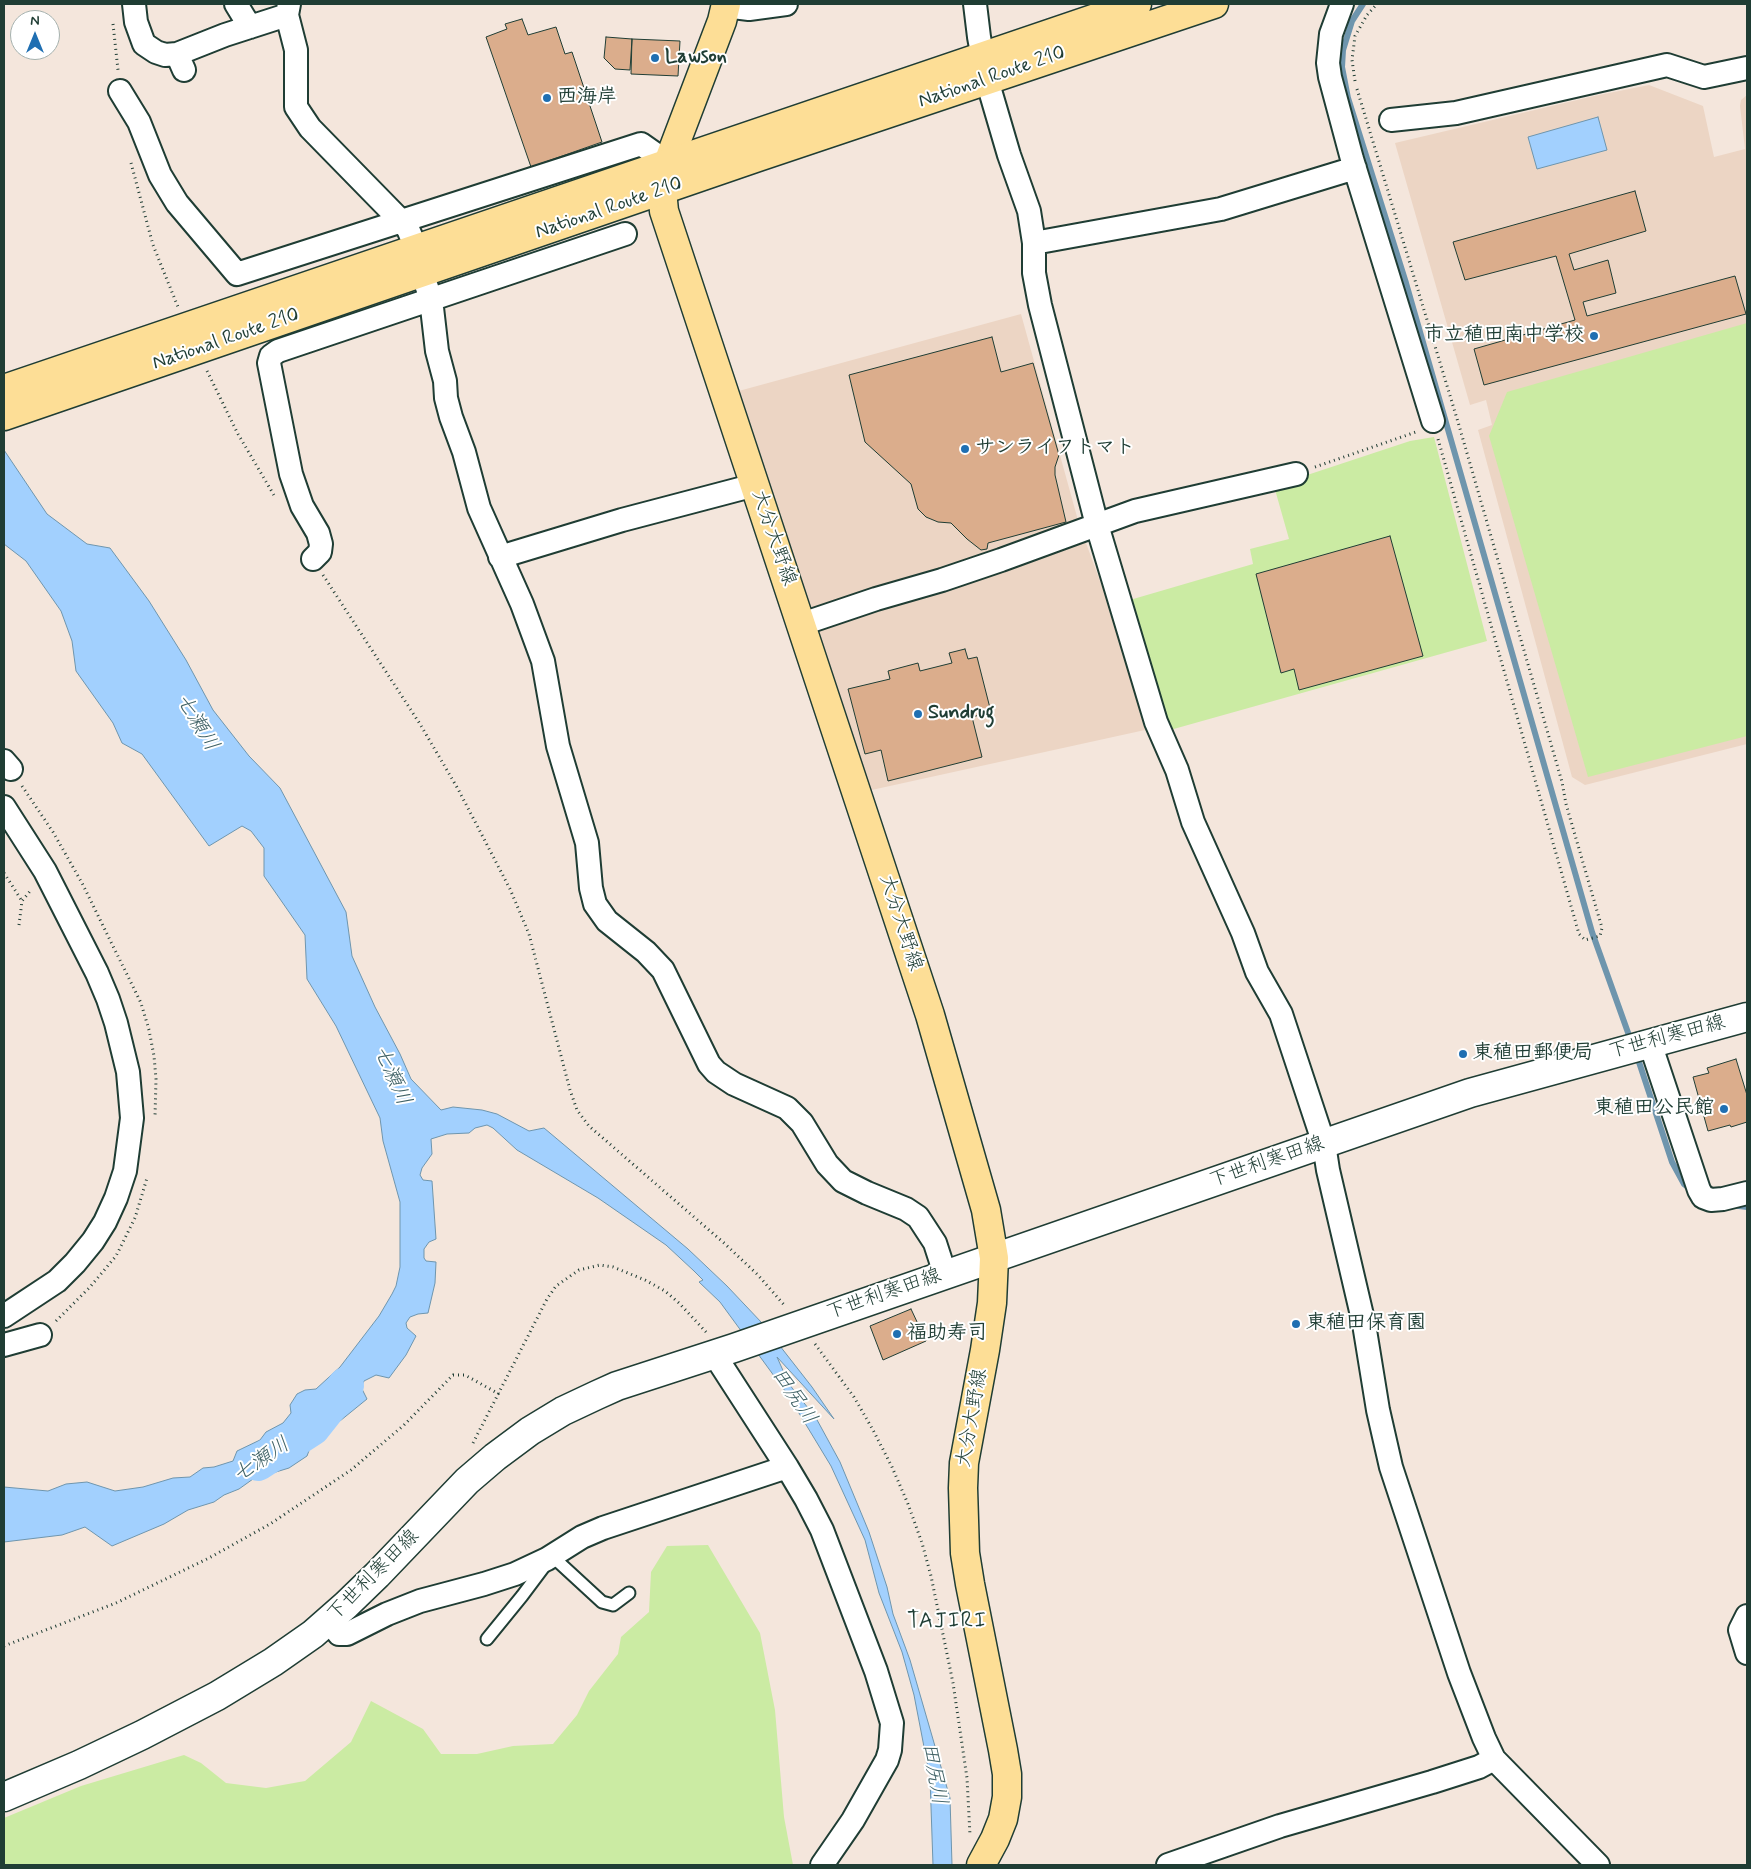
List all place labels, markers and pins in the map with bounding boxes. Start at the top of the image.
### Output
place label: Lawson [665,46,727,70]
marker: Lawson [649,52,661,64]
place label: 西海岸 [557,86,617,110]
marker: 西海岸 [541,92,553,104]
place label: 市立稙田南中学校 [1424,324,1584,348]
marker: 市立稙田南中学校 [1588,330,1600,342]
place label: サンライフトマト [975,437,1135,461]
marker: サンライフトマト [959,443,971,455]
place label: Sundrug [928,702,995,726]
marker: Sundrug [912,708,924,720]
place label: 東稙田郵便局 [1473,1042,1593,1066]
marker: 東稙田郵便局 [1457,1048,1469,1060]
place label: 東稙田公民館 [1594,1097,1714,1121]
marker: 東稙田公民館 [1718,1103,1730,1115]
place label: 東稙田保育園 [1306,1312,1426,1336]
marker: 東稙田保育園 [1290,1318,1302,1330]
place label: 福助寿司 [907,1322,987,1346]
marker: 福助寿司 [891,1328,903,1340]

